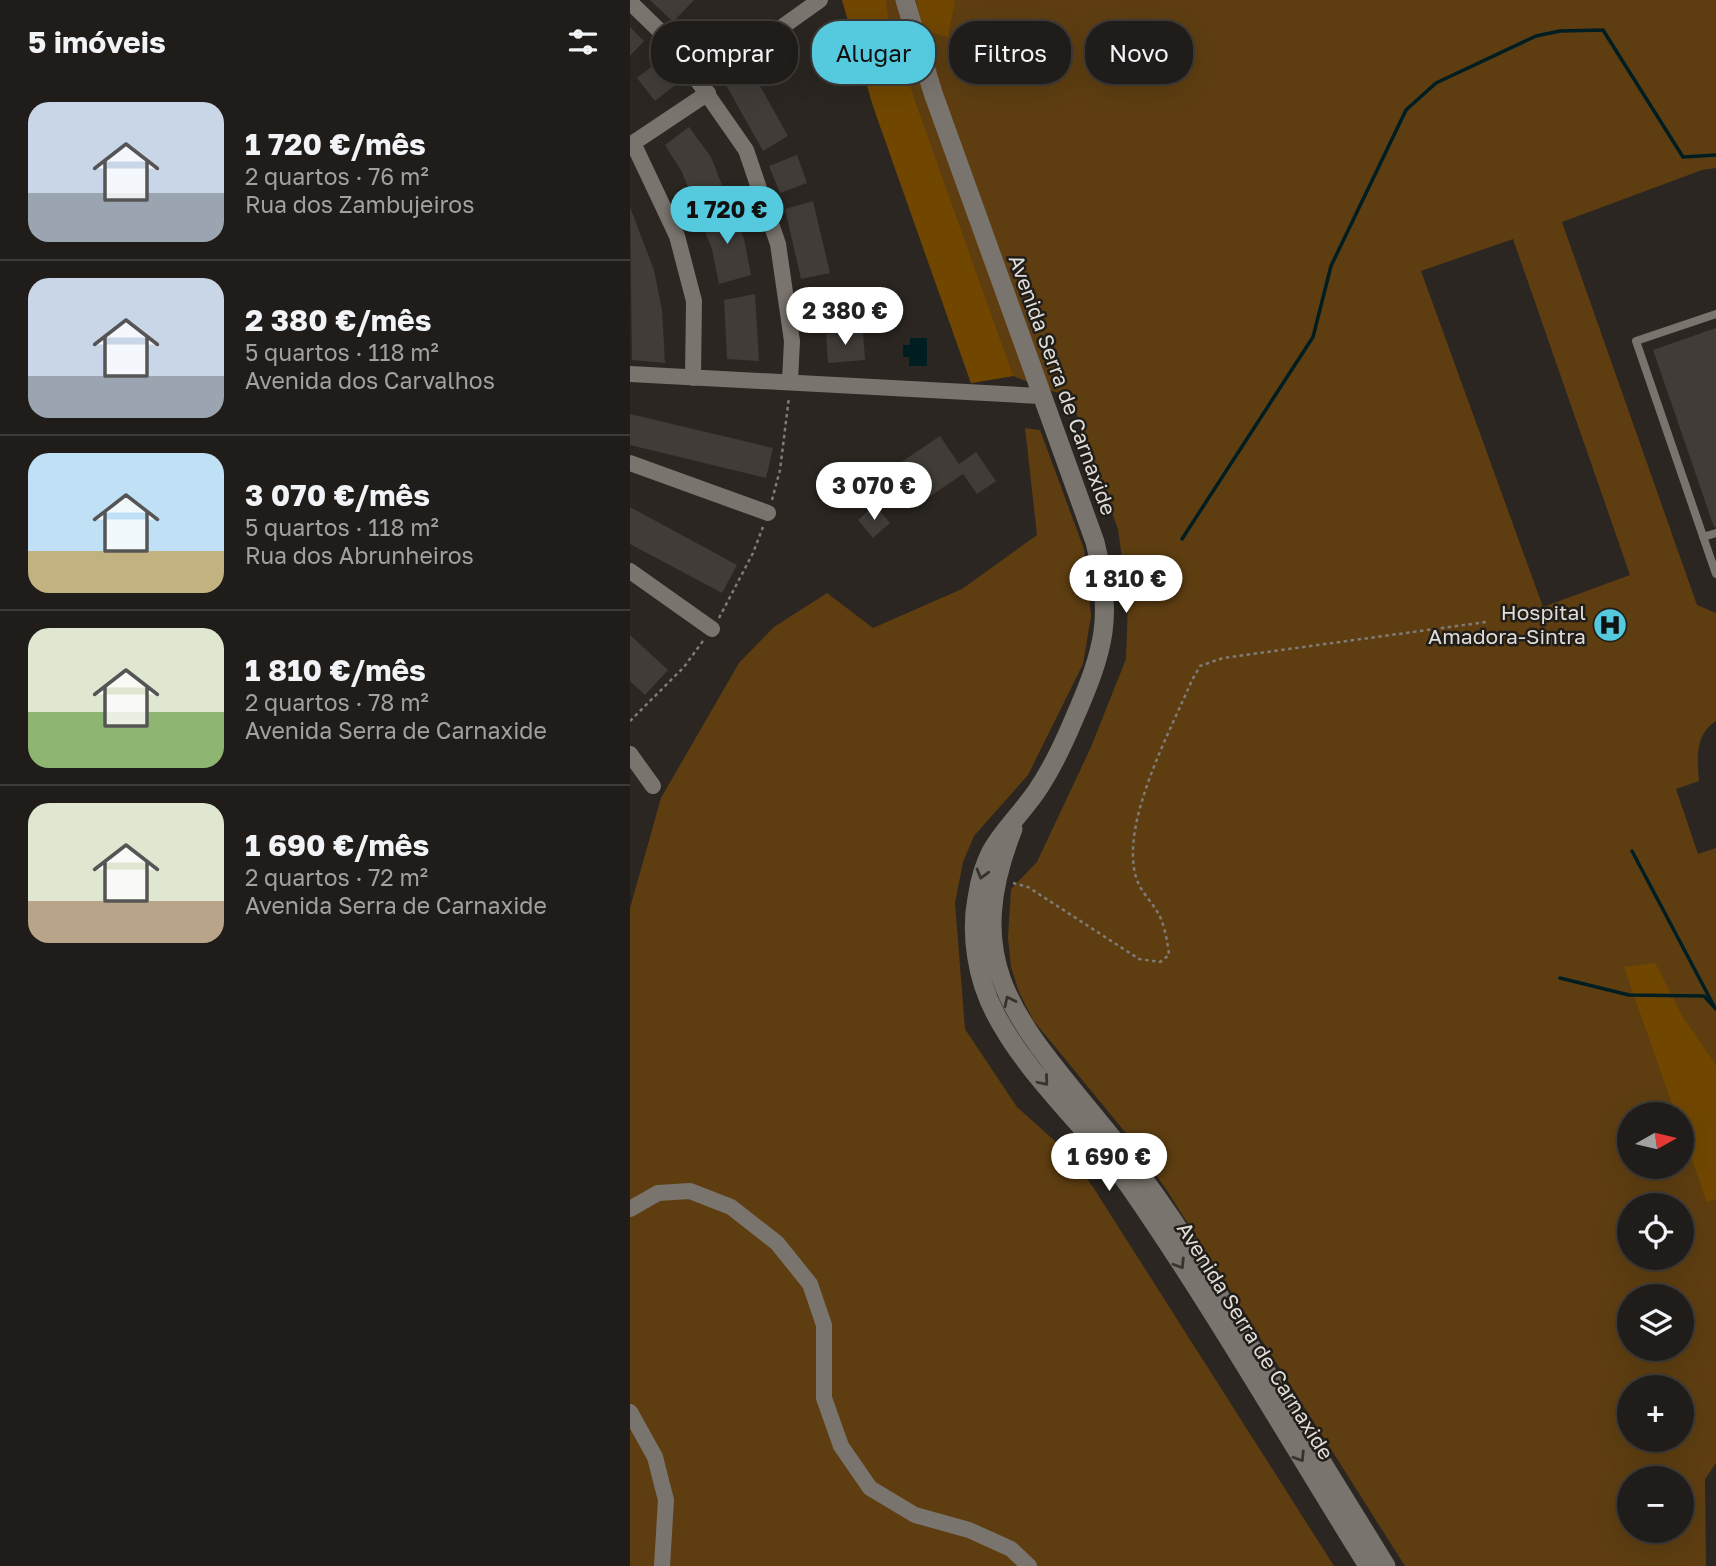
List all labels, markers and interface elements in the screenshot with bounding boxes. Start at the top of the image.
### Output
chip: Comprar [651,21,798,84]
chip: Alugar [812,21,935,84]
chip: Filtros [949,21,1071,84]
chip: Novo [1085,21,1193,84]
icon: filters [564,23,602,61]
text: 5 imóveis [28,24,166,60]
text: 1 720 €/mês [245,126,426,162]
icon: home [84,130,168,214]
text: 2 quartos · 76 m² [245,162,429,190]
pin: 1 720 € [662,187,792,246]
text: Rua dos Zambujeiros [245,190,474,218]
text: 1 720 € [686,195,768,223]
street label: Avenida Serra de Carnaxide [1004,251,1122,519]
pin: 2 380 € [780,288,910,347]
text: 2 380 € [802,296,888,324]
text: 2 380 €/mês [245,302,432,338]
icon: home [84,306,168,390]
text: 5 quartos · 118 m² [245,338,439,366]
text: Avenida dos Carvalhos [245,366,495,394]
pin: 3 070 € [809,462,939,522]
text: 3 070 € [832,471,916,499]
text: 3 070 €/mês [245,477,430,513]
icon: home [84,481,168,565]
text: 5 quartos · 118 m² [245,513,439,541]
text: Rua dos Abrunheiros [245,541,474,569]
pin: 1 810 € [1061,556,1191,615]
text: 1 810 € [1085,564,1167,592]
place label: Hospital Amadora-Sintra [1428,599,1586,649]
hospital icon: Hospital Amadora-Sintra [1591,606,1629,644]
text: 1 810 €/mês [245,652,426,688]
icon: home [84,656,168,740]
text: 2 quartos · 78 m² [245,688,429,716]
text: Avenida Serra de Carnaxide [245,716,547,744]
text: 1 690 €/mês [245,827,429,863]
icon: home [84,831,168,915]
text: 2 quartos · 72 m² [245,863,428,891]
one-way arrow [976,868,990,880]
text: Avenida Serra de Carnaxide [245,891,547,919]
one-way arrow [1004,995,1018,1008]
one-way arrow [1036,1073,1048,1086]
north arrow [1617,1102,1694,1180]
map controls [1617,1102,1694,1543]
pin: 1 690 € [1044,1134,1174,1193]
text: 1 690 € [1067,1142,1151,1170]
button: locate [1617,1193,1694,1270]
street label: Avenida Serra de Carnaxide [1172,1217,1340,1464]
one-way arrow [1172,1256,1185,1269]
button: layers [1617,1284,1694,1361]
button: + [1617,1375,1694,1452]
one-way arrow [1292,1449,1305,1462]
button: − [1617,1466,1694,1543]

